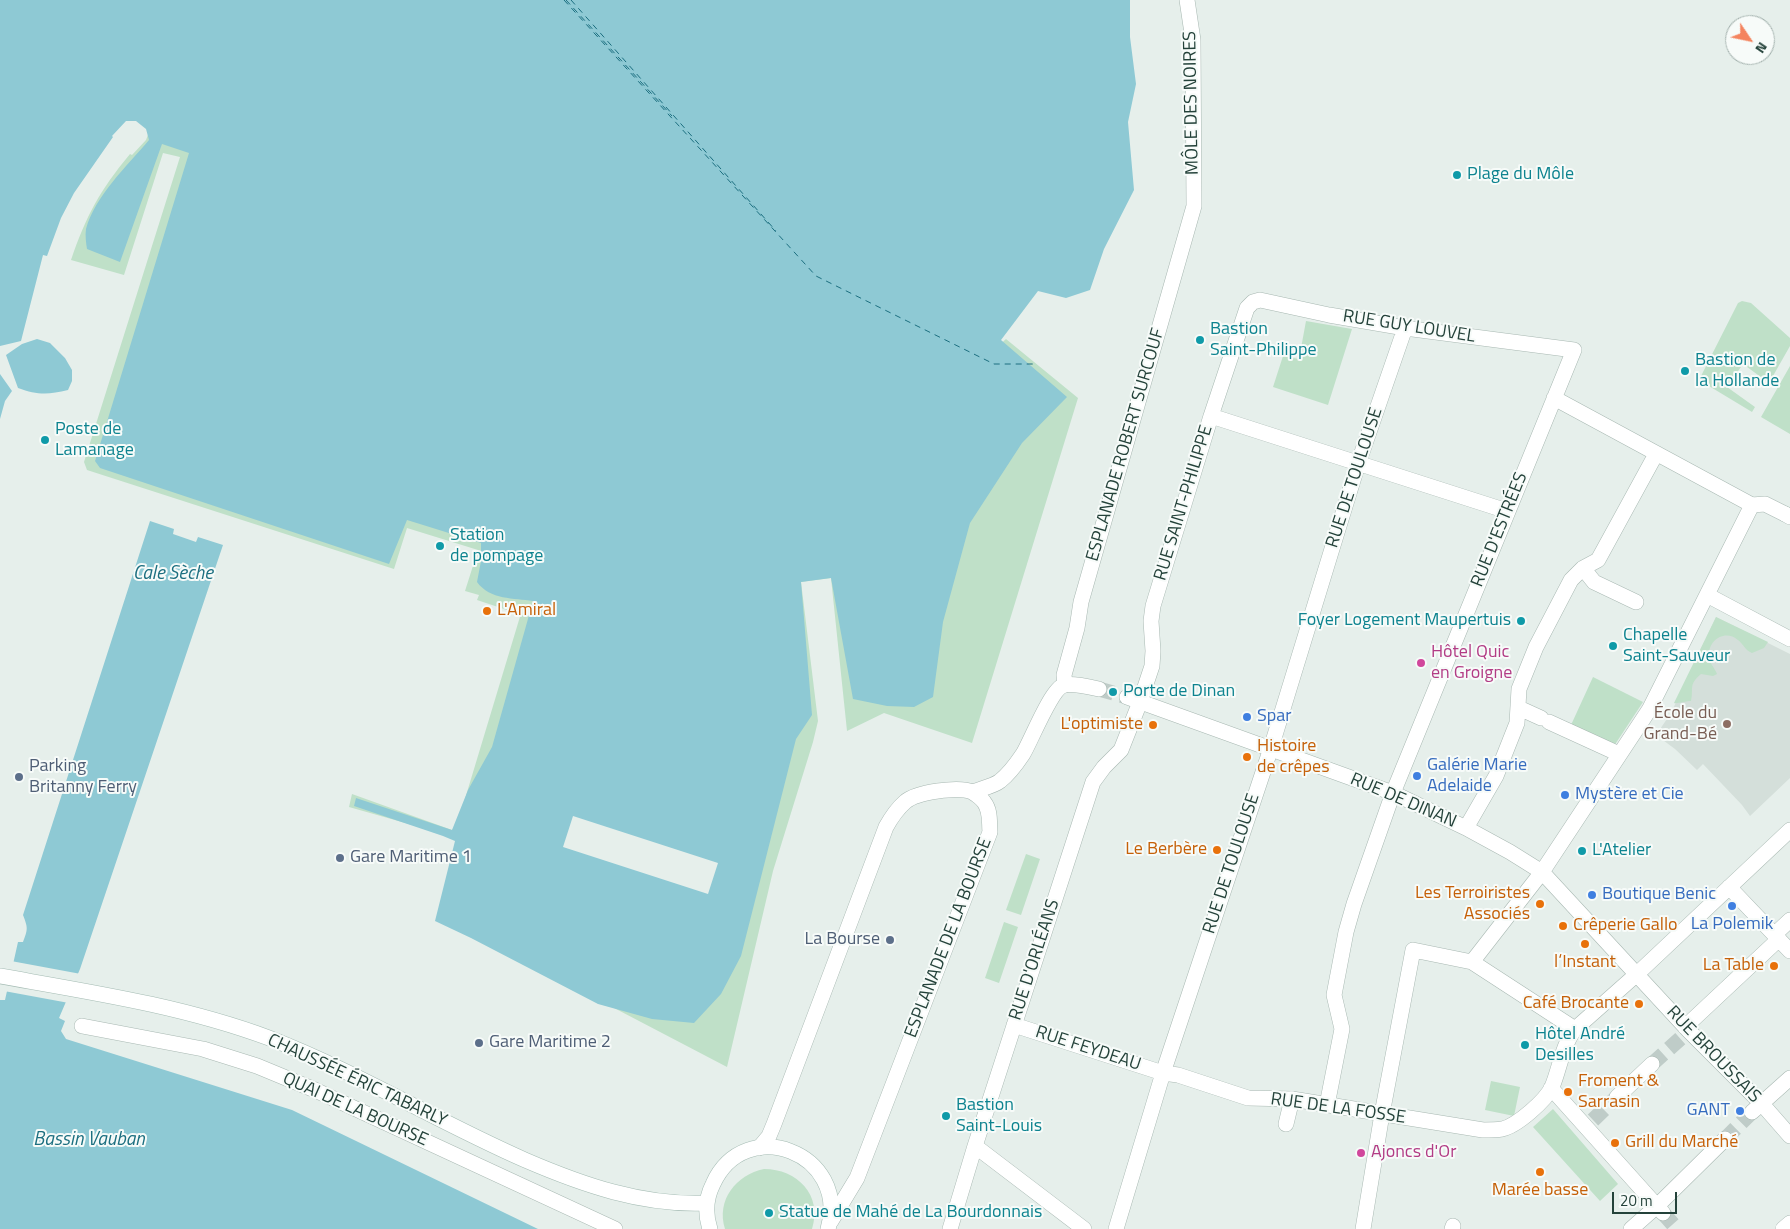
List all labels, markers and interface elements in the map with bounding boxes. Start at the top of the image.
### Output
north arrow [1725,15,1775,65]
street label: MÔLE DES NOIRES [1180,31,1204,175]
text: N [1751,38,1773,58]
place label: Plage du Môle [1467,164,1574,186]
marker: Plage du Môle [1451,169,1463,181]
street label: RUE GUY LOUVEL [1341,306,1477,348]
place label: Bastion Saint-Philippe [1210,319,1317,362]
street label: ESPLANADE ROBERT SURCOUF [1082,326,1170,564]
marker: Bastion Saint-Philippe [1194,334,1206,346]
place label: Bastion de la Hollande [1695,350,1779,392]
marker: Bastion de la Hollande [1679,365,1691,377]
street label: RUE DE TOULOUSE [1322,405,1388,551]
place label: Poste de Lamanage [55,419,134,462]
street label: RUE SAINT-PHILIPPE [1150,423,1218,583]
marker: Poste de Lamanage [39,434,51,446]
street label: RUE D'ESTRÉES [1467,470,1533,590]
place label: Station de pompage [450,525,543,568]
marker: Station de pompage [434,540,446,552]
water label: Cale Sèche [133,563,213,585]
place label: L'Amiral [497,600,556,622]
marker: L'Amiral [481,605,493,617]
place label: Foyer Logement Maupertuis [1298,610,1511,632]
marker: Foyer Logement Maupertuis [1515,615,1527,627]
place label: Chapelle Saint-Sauveur [1623,625,1730,668]
marker: Chapelle Saint-Sauveur [1607,640,1619,652]
place label: Hôtel Quic en Groigne [1431,642,1512,684]
marker: Hôtel Quic en Groigne [1415,657,1427,669]
place label: Porte de Dinan [1123,681,1235,703]
marker: Porte de Dinan [1107,686,1119,698]
place label: École du Grand-Bé [1643,703,1717,746]
place label: Spar [1257,706,1291,728]
marker: Spar [1241,711,1253,723]
place label: L'optimiste [1061,714,1143,736]
marker: École du Grand-Bé [1721,718,1733,730]
marker: L'optimiste [1147,719,1159,731]
place label: Histoire de crêpes [1257,736,1330,779]
marker: Histoire de crêpes [1241,751,1253,763]
place label: Galérie Marie Adelaide [1427,755,1527,798]
place label: Parking Britanny Ferry [29,756,137,799]
street label: RUE DE DINAN [1347,769,1459,833]
marker: Galérie Marie Adelaide [1411,770,1423,782]
marker: Parking Britanny Ferry [13,771,25,783]
place label: Mystère et Cie [1575,784,1684,806]
marker: Mystère et Cie [1559,789,1571,801]
street label: RUE DE TOULOUSE [1199,791,1265,937]
street label: ESPLANADE DE LA BOURSE [901,835,997,1041]
place label: Le Berbère [1125,839,1207,861]
place label: L'Atelier [1592,840,1651,862]
marker: Le Berbère [1211,844,1223,856]
marker: L'Atelier [1576,845,1588,857]
place label: Gare Maritime 1 [350,847,472,869]
marker: Gare Maritime 1 [334,852,346,864]
place label: Les Terroiristes Associés [1415,883,1530,926]
place label: Boutique Benic [1602,884,1716,906]
marker: Boutique Benic [1586,889,1598,901]
street label: RUE D'ORLÉANS [1005,897,1065,1023]
marker: Les Terroiristes Associés [1534,898,1546,910]
marker: La Polemik [1726,900,1738,912]
place label: La Polemik [1691,914,1773,936]
place label: Crêperie Gallo [1573,915,1678,937]
marker: Crêperie Gallo [1557,920,1569,932]
place label: La Bourse [805,929,880,951]
marker: La Bourse [884,934,896,946]
marker: l‘Instant [1579,938,1591,950]
place label: l‘Instant [1554,952,1616,974]
place label: La Table [1703,955,1764,977]
marker: La Table [1768,960,1780,972]
place label: Café Brocante [1523,993,1629,1015]
marker: Café Brocante [1633,998,1645,1010]
street label: RUE BROUSSAIS [1661,1002,1765,1108]
street label: RUE FEYDEAU [1033,1022,1143,1076]
place label: Hôtel André Desilles [1535,1024,1625,1066]
street label: CHAUSSÉE ÉRIC TABARLY [264,1030,450,1132]
place label: Gare Maritime 2 [489,1032,611,1054]
marker: Gare Maritime 2 [473,1037,485,1049]
marker: Hôtel André Desilles [1519,1039,1531,1051]
street label: QUAI DE LA BOURSE [279,1068,431,1152]
place label: Froment & Sarrasin [1578,1071,1659,1114]
marker: Froment & Sarrasin [1562,1086,1574,1098]
street label: RUE DE LA FOSSE [1269,1089,1407,1129]
place label: Bastion Saint-Louis [956,1095,1042,1138]
place label: GANT [1687,1100,1730,1122]
marker: GANT [1734,1105,1746,1117]
marker: Bastion Saint-Louis [940,1110,952,1122]
water label: Bassin Vauban [33,1129,145,1151]
place label: Grill du Marché [1625,1132,1738,1154]
marker: Grill du Marché [1609,1137,1621,1149]
place label: Ajoncs d'Or [1371,1142,1456,1164]
marker: Ajoncs d'Or [1355,1147,1367,1159]
marker: Marée basse [1534,1166,1546,1178]
place label: Marée basse [1492,1180,1588,1202]
scale bar [1615,1182,1680,1214]
text: 20 m [1620,1189,1653,1212]
place label: Statue de Mahé de La Bourdonnais [779,1202,1042,1224]
marker: Statue de Mahé de La Bourdonnais [763,1207,775,1219]

